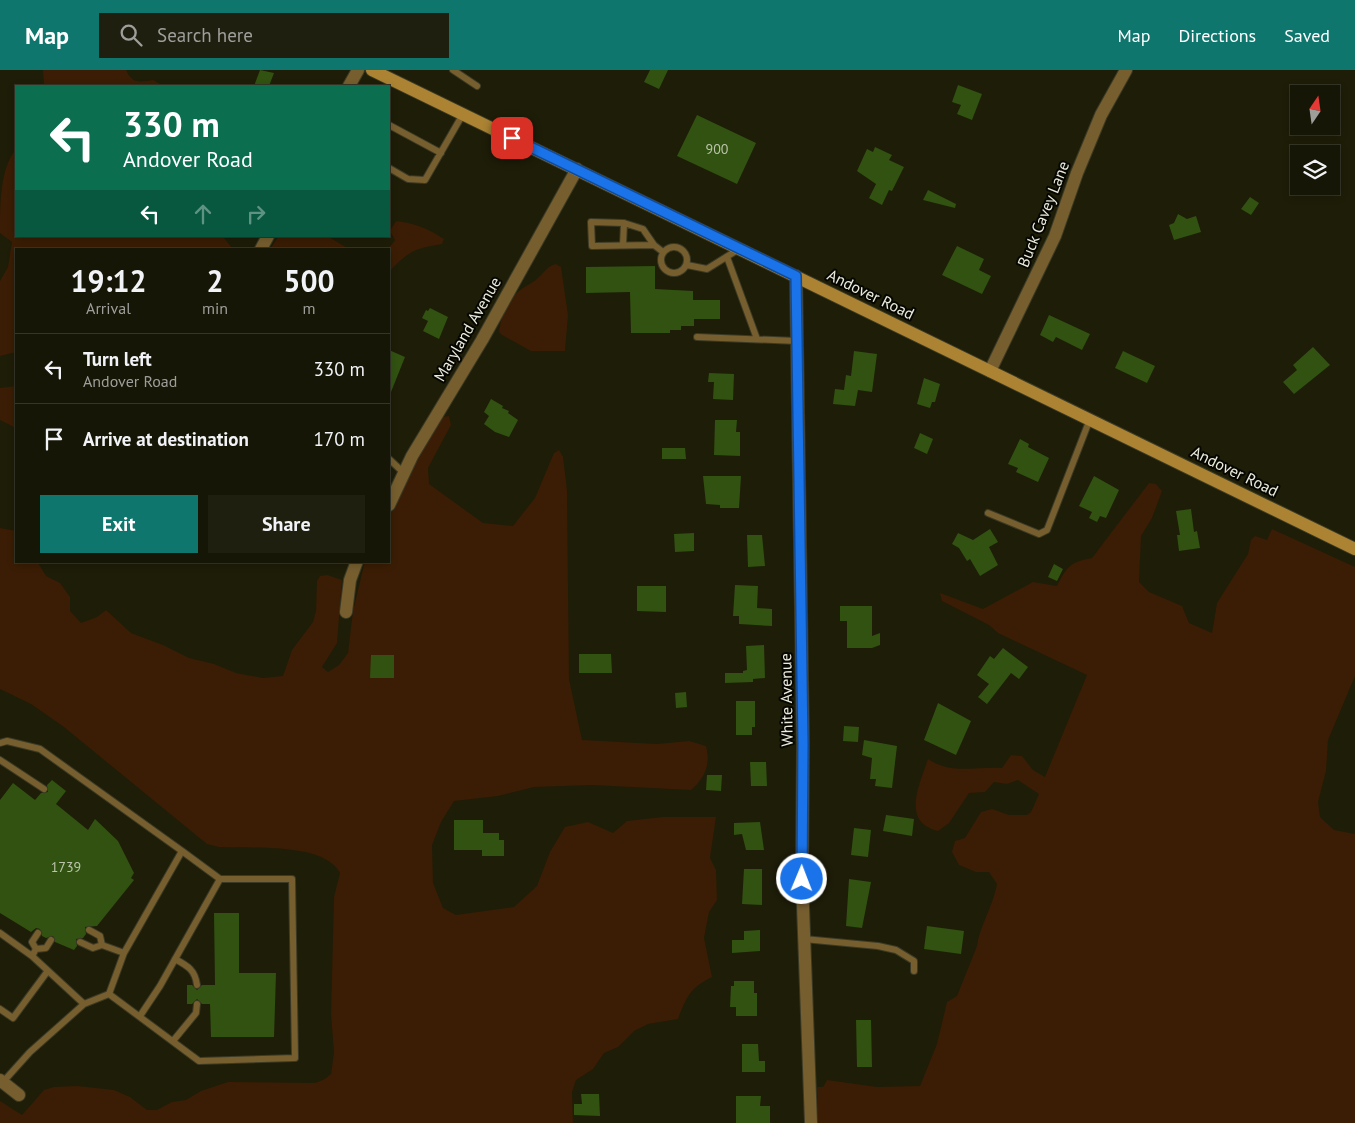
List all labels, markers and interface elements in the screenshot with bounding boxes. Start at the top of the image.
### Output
search box [99,13,449,58]
text: Map [25,20,69,51]
icon: search [117,21,145,49]
text: Search here [157,23,253,47]
text: Map [1118,24,1150,47]
text: Directions [1178,24,1256,47]
text: Saved [1284,24,1330,47]
north arrow [1290,85,1340,135]
map controls [1290,85,1340,195]
text: 330 m [123,101,220,147]
icon: left [40,105,105,170]
pin [491,117,533,159]
icon: arrive [498,124,526,152]
house number: 900 [706,140,729,158]
text: Andover Road [123,145,253,173]
button: layers [1290,145,1340,195]
street label: Buck Cavey Lane [1013,158,1073,270]
icon: left [136,200,164,228]
icon: ahead [189,200,217,228]
icon: right [242,200,270,228]
text: 19:12 [70,261,147,300]
text: 2 [207,261,224,300]
text: 500 [283,261,335,300]
street label: Andover Road [824,264,918,324]
street label: Maryland Avenue [429,273,505,385]
text: Arrival [86,298,131,318]
text: min [202,298,228,318]
text: m [303,298,316,318]
text: Turn left [83,347,152,371]
icon: left [40,355,68,383]
text: 330 m [313,357,365,381]
text: Andover Road [83,371,177,391]
icon: arrive [40,425,68,453]
text: Arrive at destination [83,427,249,451]
text: 170 m [313,427,365,451]
street label: Andover Road [1188,441,1282,501]
button: Exit [40,495,198,553]
button: Share [208,495,365,553]
street label: White Avenue [775,653,797,747]
position arrow [775,852,827,904]
house number: 1739 [51,858,81,876]

